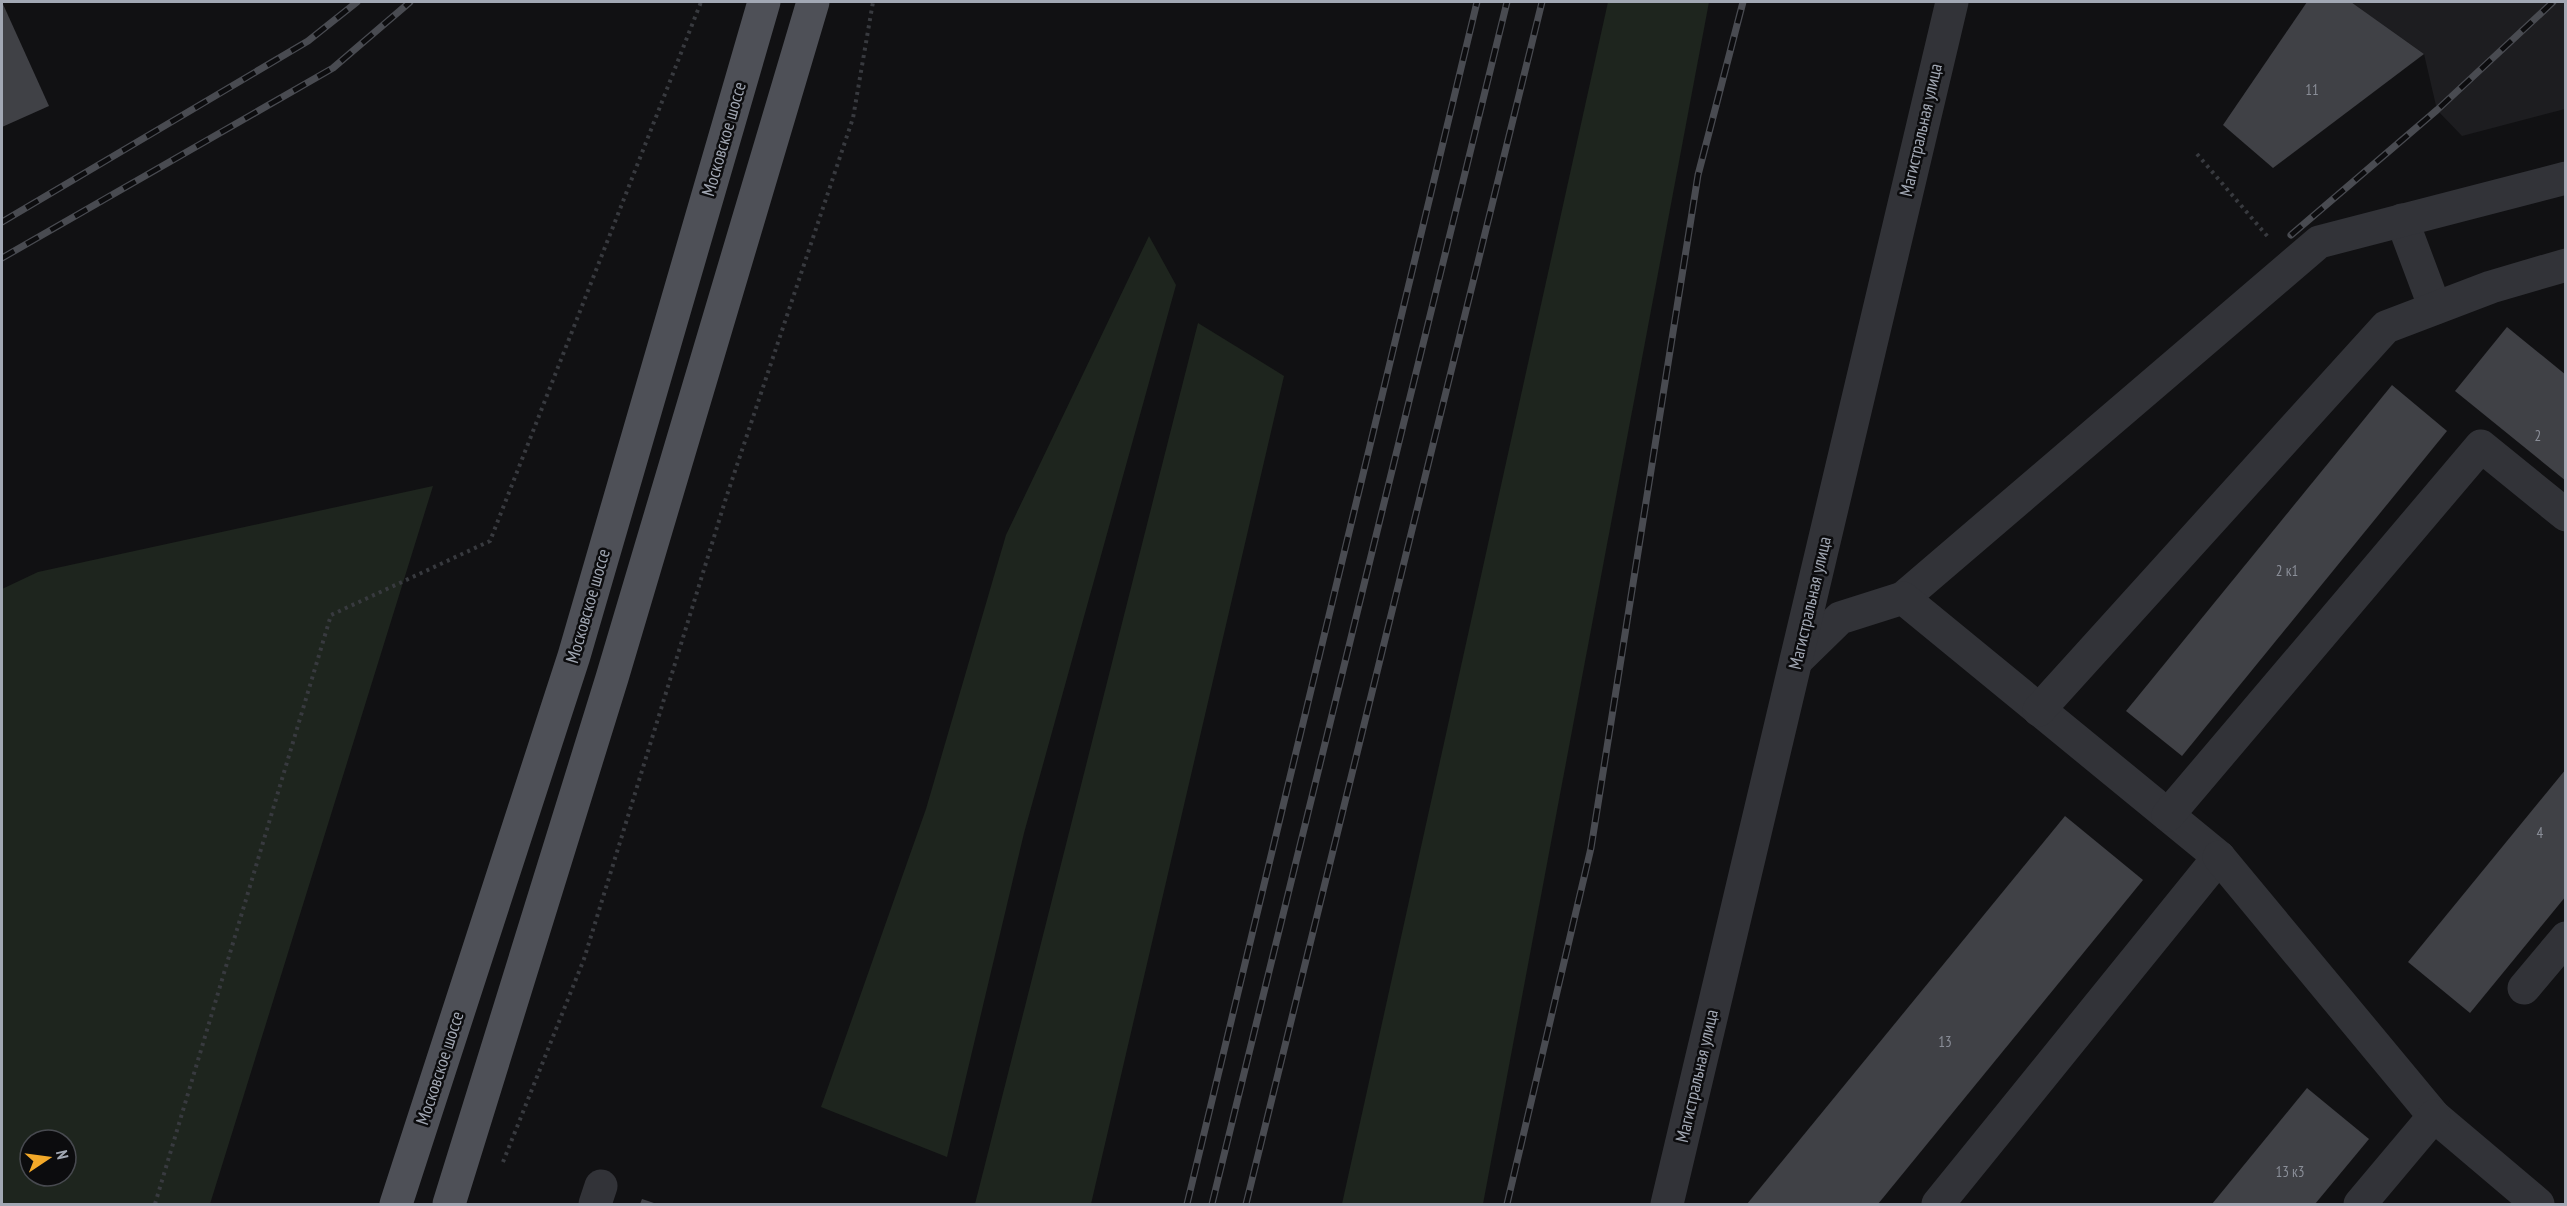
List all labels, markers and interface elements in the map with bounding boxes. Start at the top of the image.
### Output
street label: Магистральная улица [1894,61,1947,199]
street label: Московское шоссе [696,79,751,199]
house number: 11 [2305,80,2319,99]
house number: 2 [2535,426,2541,445]
street label: Магистральная улица [1783,534,1836,672]
street label: Московское шоссе [560,546,615,666]
house number: 2 к1 [2276,561,2298,580]
house number: 4 [2537,823,2544,842]
street label: Магистральная улица [1670,1007,1723,1145]
street label: Московское шоссе [410,1008,469,1127]
house number: 13 [1938,1032,1952,1051]
north arrow [18,1128,78,1188]
text: N [52,1148,73,1161]
house number: 13 к3 [2275,1162,2305,1181]

